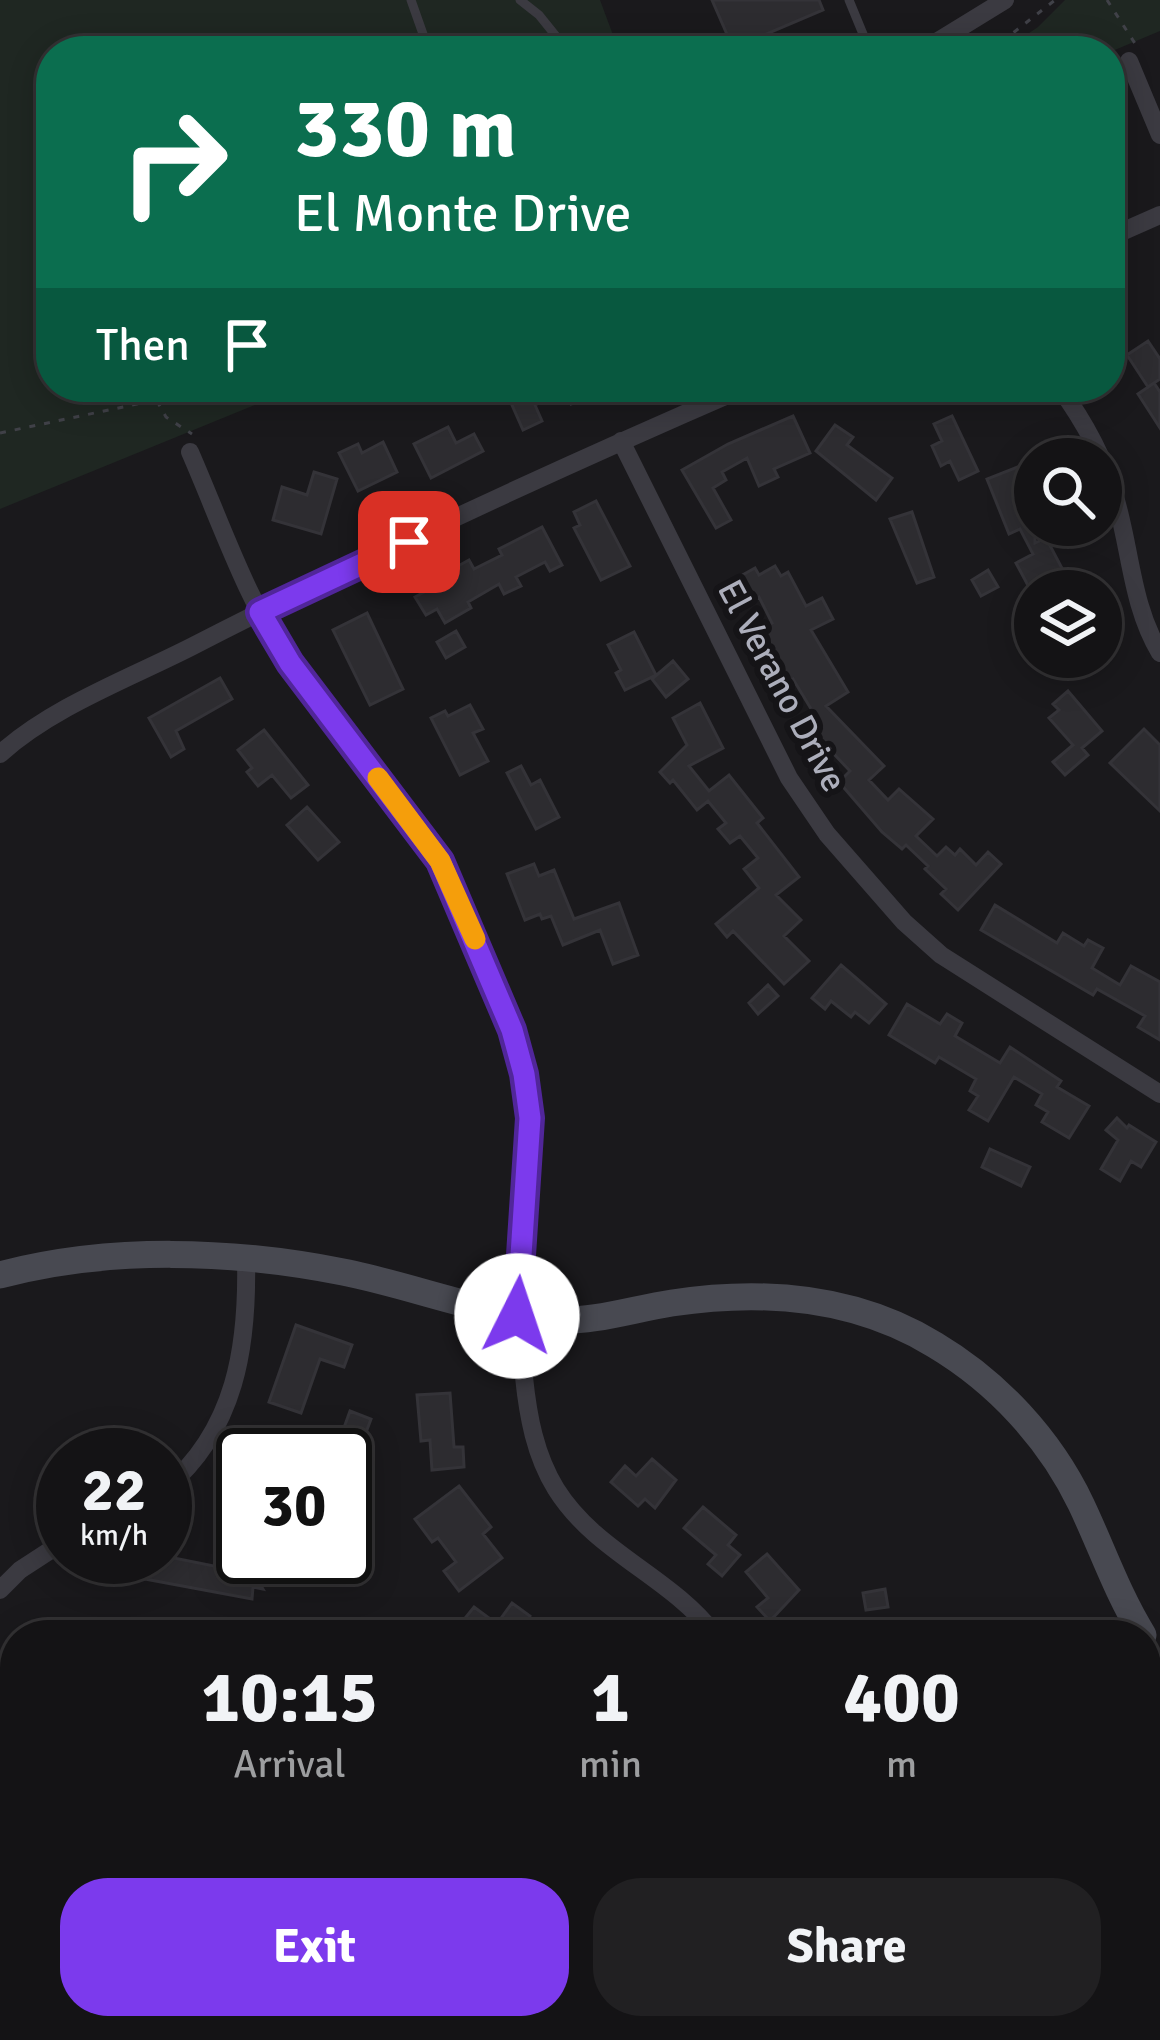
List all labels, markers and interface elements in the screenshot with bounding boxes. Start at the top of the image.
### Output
text: 330 m [294,77,516,181]
icon: right [96,84,252,240]
text: El Monte Drive [294,180,632,247]
icon: arrive [214,312,280,378]
text: Then [96,318,190,373]
map controls [1014,438,1122,678]
button: search [1014,438,1122,546]
pin [358,491,460,593]
icon: arrive [376,509,442,575]
button: layers [1014,570,1122,678]
street label: El Verano Drive [707,572,856,799]
position arrow [454,1253,580,1379]
speed limit sign: 30 [216,1428,372,1584]
text: 22 [82,1454,146,1528]
text: km/h [80,1517,148,1554]
text: 10:15 [201,1653,378,1742]
text: 1 [591,1653,630,1742]
text: 400 [843,1653,960,1742]
text: Arrival [233,1740,346,1788]
text: min [579,1740,642,1788]
text: m [886,1740,917,1788]
button: Exit [60,1878,569,2016]
button: Share [593,1878,1101,2016]

